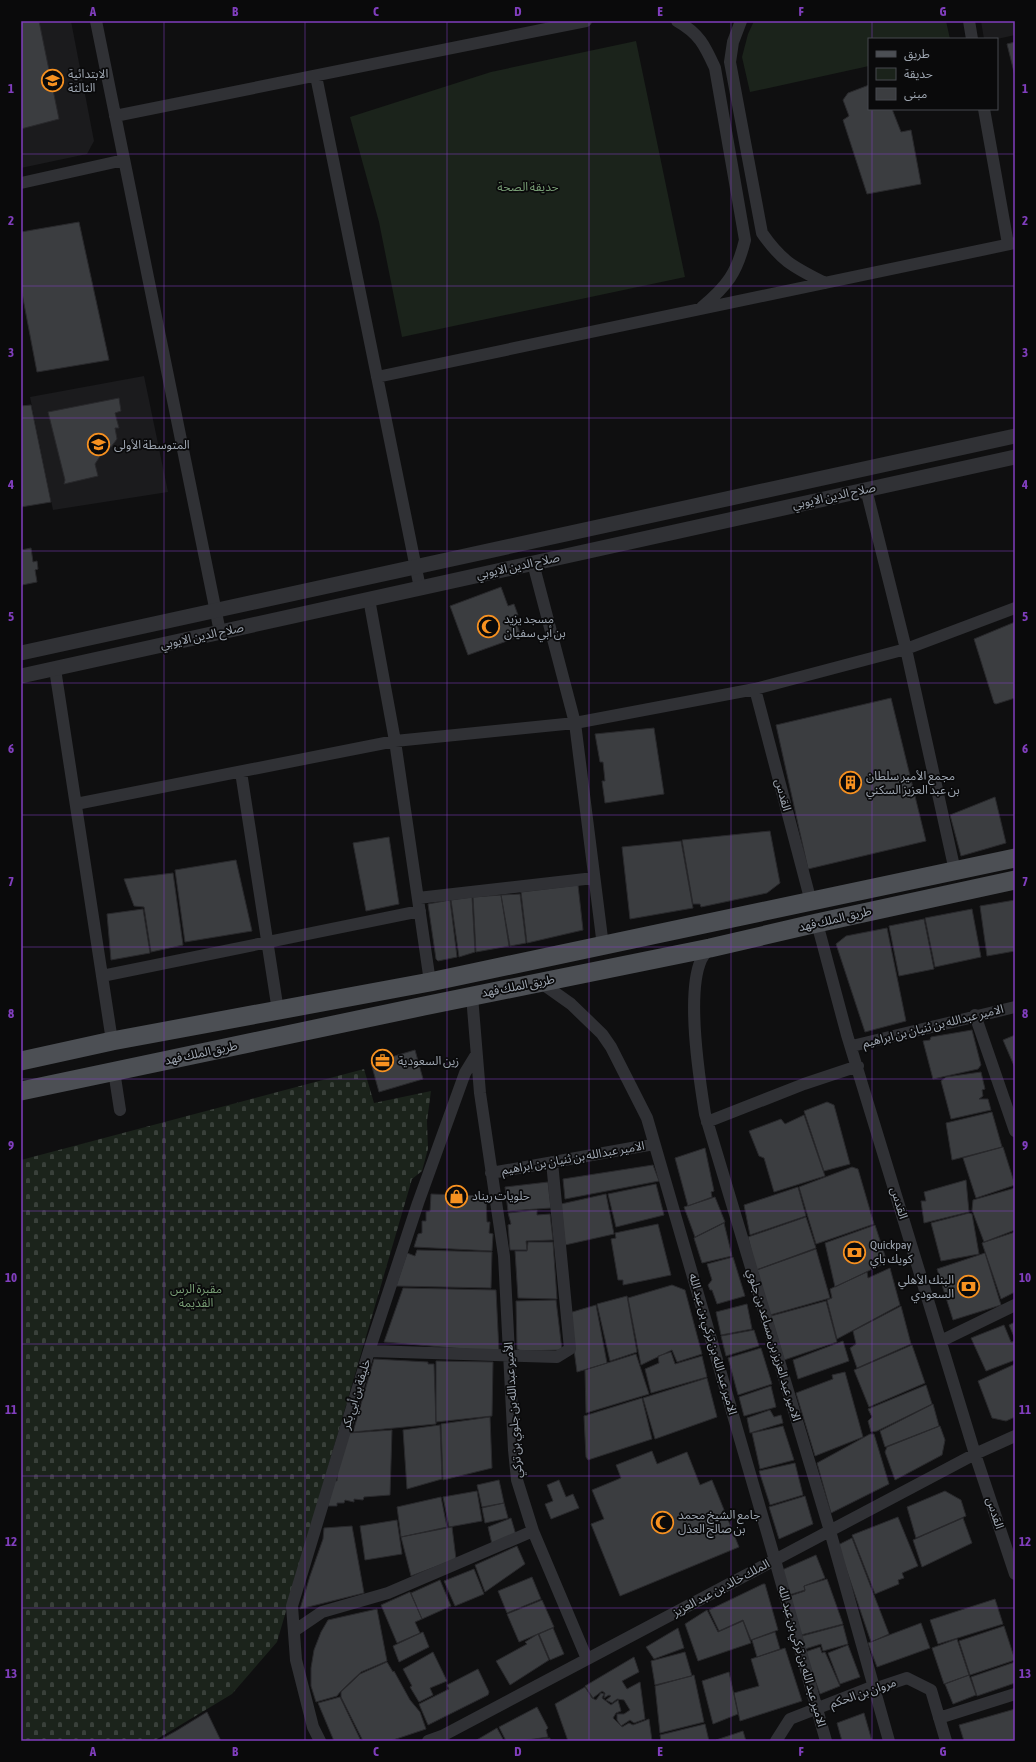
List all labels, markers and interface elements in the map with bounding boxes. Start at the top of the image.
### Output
text: A [89,4,97,19]
text: B [232,4,239,19]
text: C [373,4,379,19]
text: D [514,4,522,19]
text: E [657,4,663,19]
text: F [798,4,804,19]
text: G [940,4,947,19]
legend [868,38,998,110]
text: طريق [904,47,930,62]
place label: الابتدائية الثالثة [68,67,108,95]
text: حديقة [904,67,933,81]
school or university icon: الابتدائية الثالثة [39,68,65,94]
text: 1 [8,81,14,96]
text: 1 [1022,81,1028,96]
text: مبنى [904,87,927,101]
park label: حديقة الصحة [497,180,559,194]
text: 2 [8,213,14,228]
text: 2 [1022,213,1028,228]
text: 3 [8,345,14,360]
text: 3 [1022,345,1028,360]
school or university icon: المتوسطة الأولى [86,432,112,458]
place label: المتوسطة الأولى [114,438,190,452]
text: 4 [7,477,14,492]
text: 4 [1021,477,1028,492]
street label: صلاح الدين الايوبي [791,480,878,514]
street label: صلاح الدين الايوبي [475,550,562,584]
text: 5 [8,609,14,624]
text: 5 [1022,609,1028,624]
place label: مسجد يزيد بن أبي سفيان [504,612,566,643]
mosque icon: مسجد يزيد بن أبي سفيان [475,613,501,639]
street label: صلاح الدين الايوبي [159,620,246,654]
text: 6 [8,741,14,756]
text: 6 [1022,741,1028,756]
place label: مجمع الأمير سلطان بن عبد العزيز السكني [866,769,960,800]
building icon: مجمع الأمير سلطان بن عبد العزيز السكني [837,770,863,796]
street label: القدس [772,777,794,813]
text: 7 [8,874,14,889]
text: 7 [1022,874,1028,889]
street label: طريق الملك فهد [797,904,873,935]
street label: طريق الملك فهد [480,972,556,1001]
street label: الامير عبدالله بن ثنيان بن ابراهيم [861,1002,1006,1052]
text: 8 [8,1006,14,1021]
text: 8 [1022,1006,1028,1021]
street label: طريق الملك فهد [163,1038,239,1069]
office icon: زين السعودية [369,1048,395,1074]
place label: زين السعودية [398,1054,459,1068]
text: 9 [8,1138,14,1153]
text: 9 [1022,1138,1028,1153]
street label: الامير عبدالله بن ثنيان بن ابراهيم [500,1139,646,1179]
shop icon: حلويات ريناد [444,1183,470,1209]
street label: القدس [888,1185,911,1221]
place label: حلويات ريناد [472,1189,530,1203]
place label: Quickpay كويك باي [870,1238,914,1269]
bank icon: Quickpay كويك باي [842,1239,868,1265]
street label: الامير عبد العزيز بن مساعد بن جلوي [741,1267,804,1424]
text: 10 [5,1270,17,1285]
text: 10 [1019,1270,1031,1285]
street label: الامير عبد الله بن تركي بن عبد الله [683,1272,740,1417]
place label: البنك الأهلي السعودي [898,1273,954,1304]
bank icon: البنك الأهلي السعودي [956,1274,982,1300]
park label: مقبرة الرس القديمة [170,1282,222,1310]
street label: الأمير عبدالله بن جلوي بن تركي [501,1341,528,1479]
street label: خليفة بن أبي بكر [338,1357,376,1433]
text: 11 [5,1402,17,1417]
text: 11 [1019,1402,1031,1417]
street label: القدس [983,1495,1007,1531]
place label: جامع الشيخ محمد بن صالح العذل [678,1508,760,1538]
mosque icon: جامع الشيخ محمد بن صالح العذل [650,1509,676,1535]
text: 12 [5,1534,17,1549]
text: 12 [1019,1534,1031,1549]
street label: الملك خالد بن عبد العزيز [669,1556,772,1620]
street label: الامير عبد الله بن تركي بن عبد الله [772,1584,829,1729]
text: 13 [5,1666,17,1681]
text: 13 [1019,1666,1031,1681]
street label: مروان بن الحكم [828,1675,899,1713]
text: A [89,1744,97,1759]
text: B [232,1744,239,1759]
text: C [373,1744,379,1759]
text: D [514,1744,522,1759]
text: E [657,1744,663,1759]
text: F [798,1744,804,1759]
text: G [940,1744,947,1759]

